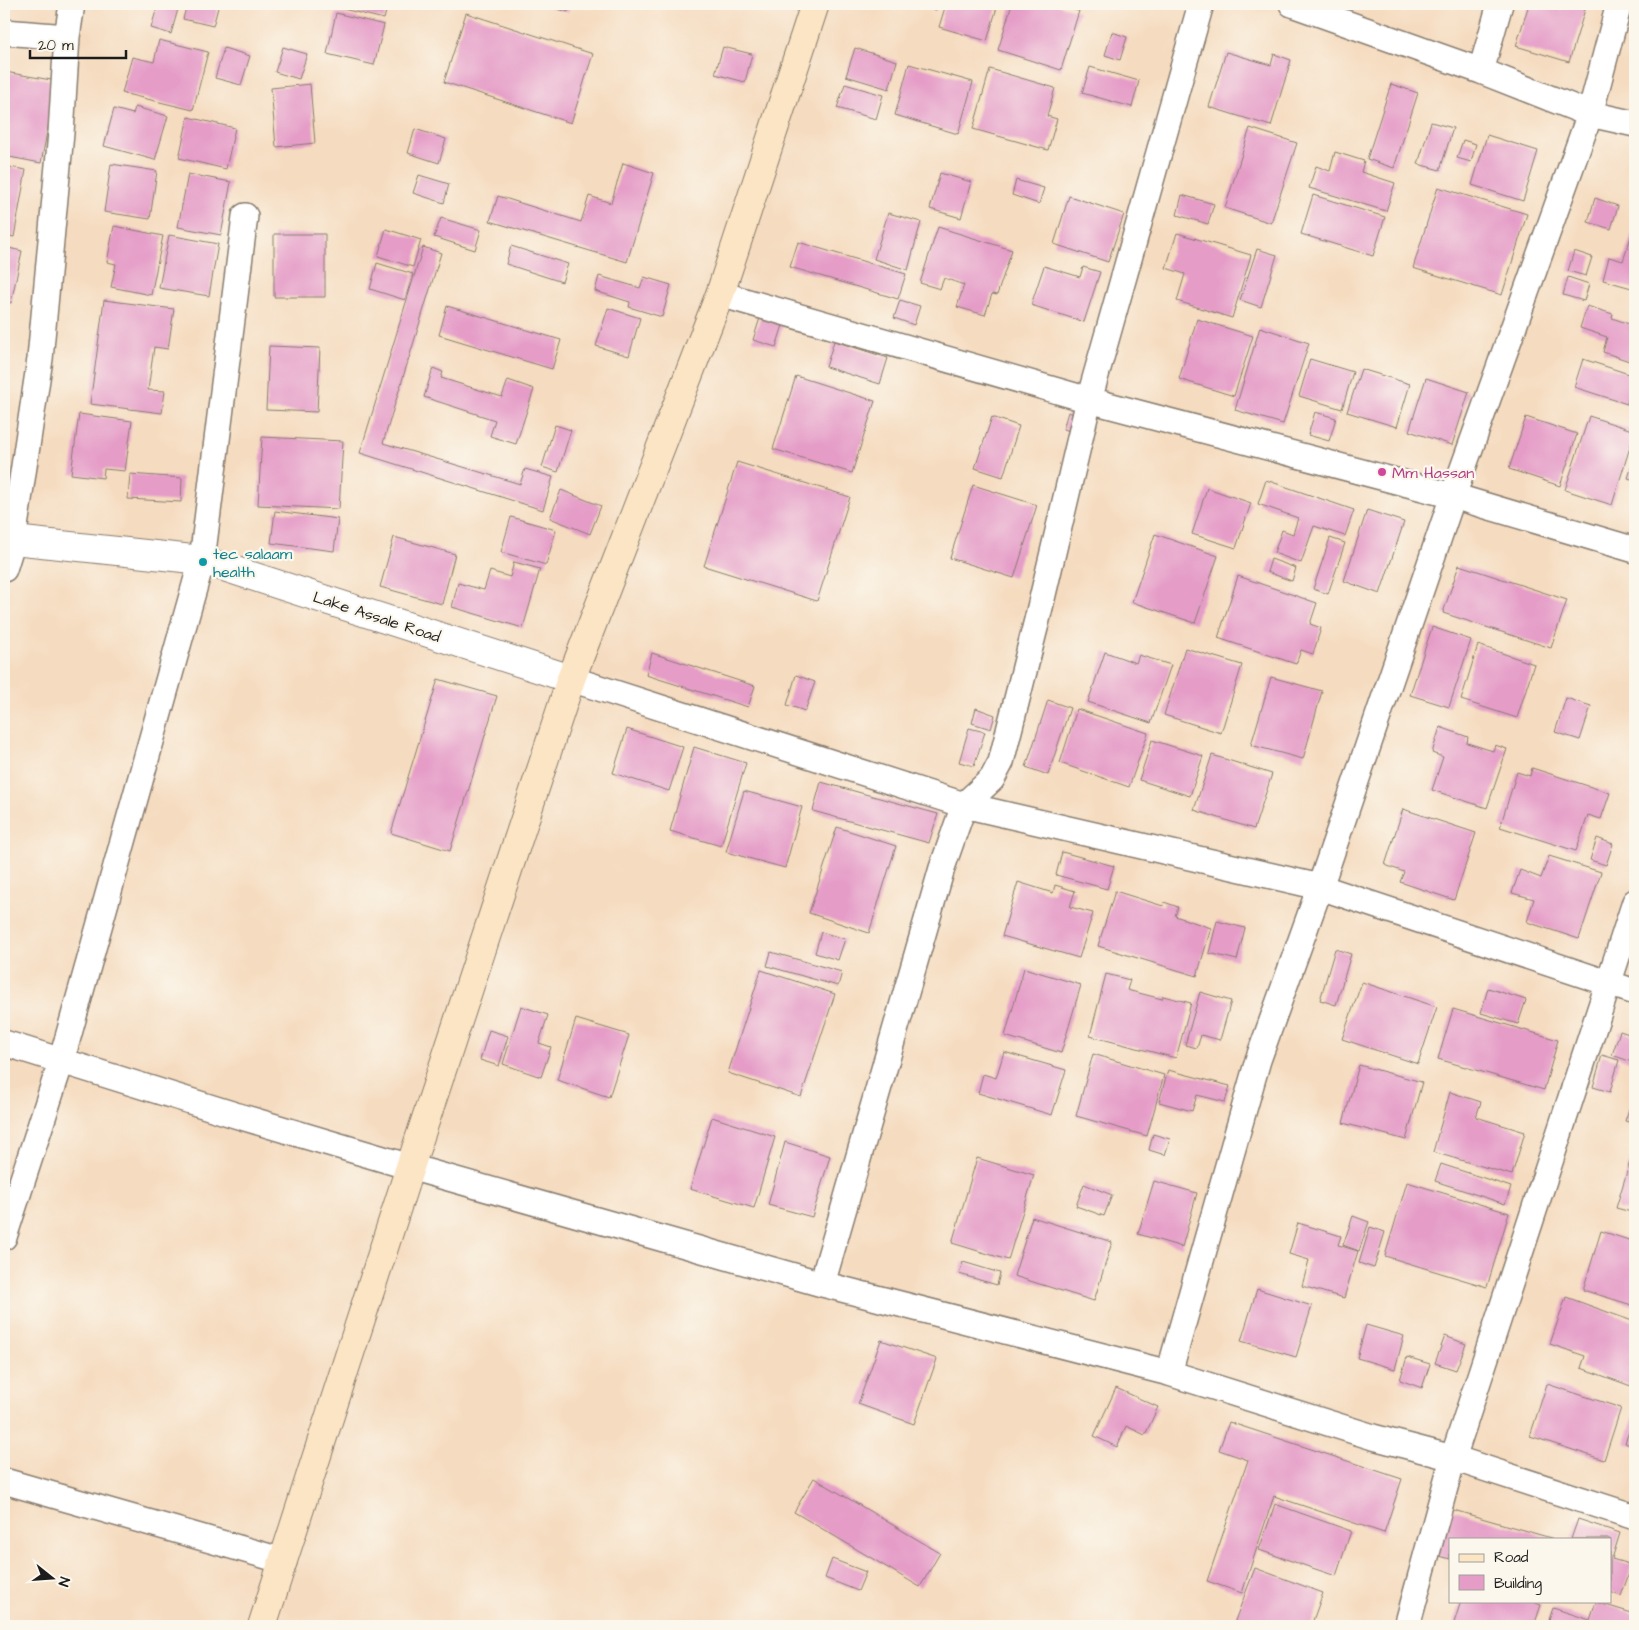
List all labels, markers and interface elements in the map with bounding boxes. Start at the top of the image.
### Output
scale bar [30,28,126,60]
text: 20 m [38,35,74,56]
place label: Mm Hassan [1392,462,1474,484]
marker: Mm Hassan [1376,466,1388,478]
place label: tec salaam health [213,543,293,583]
marker: tec salaam health [197,556,209,568]
street label: Lake Assale Road [310,586,443,648]
legend [1449,1538,1612,1602]
text: Road [1494,1547,1529,1568]
north arrow [28,1552,78,1602]
text: Building [1494,1573,1542,1595]
text: N [53,1574,74,1589]

